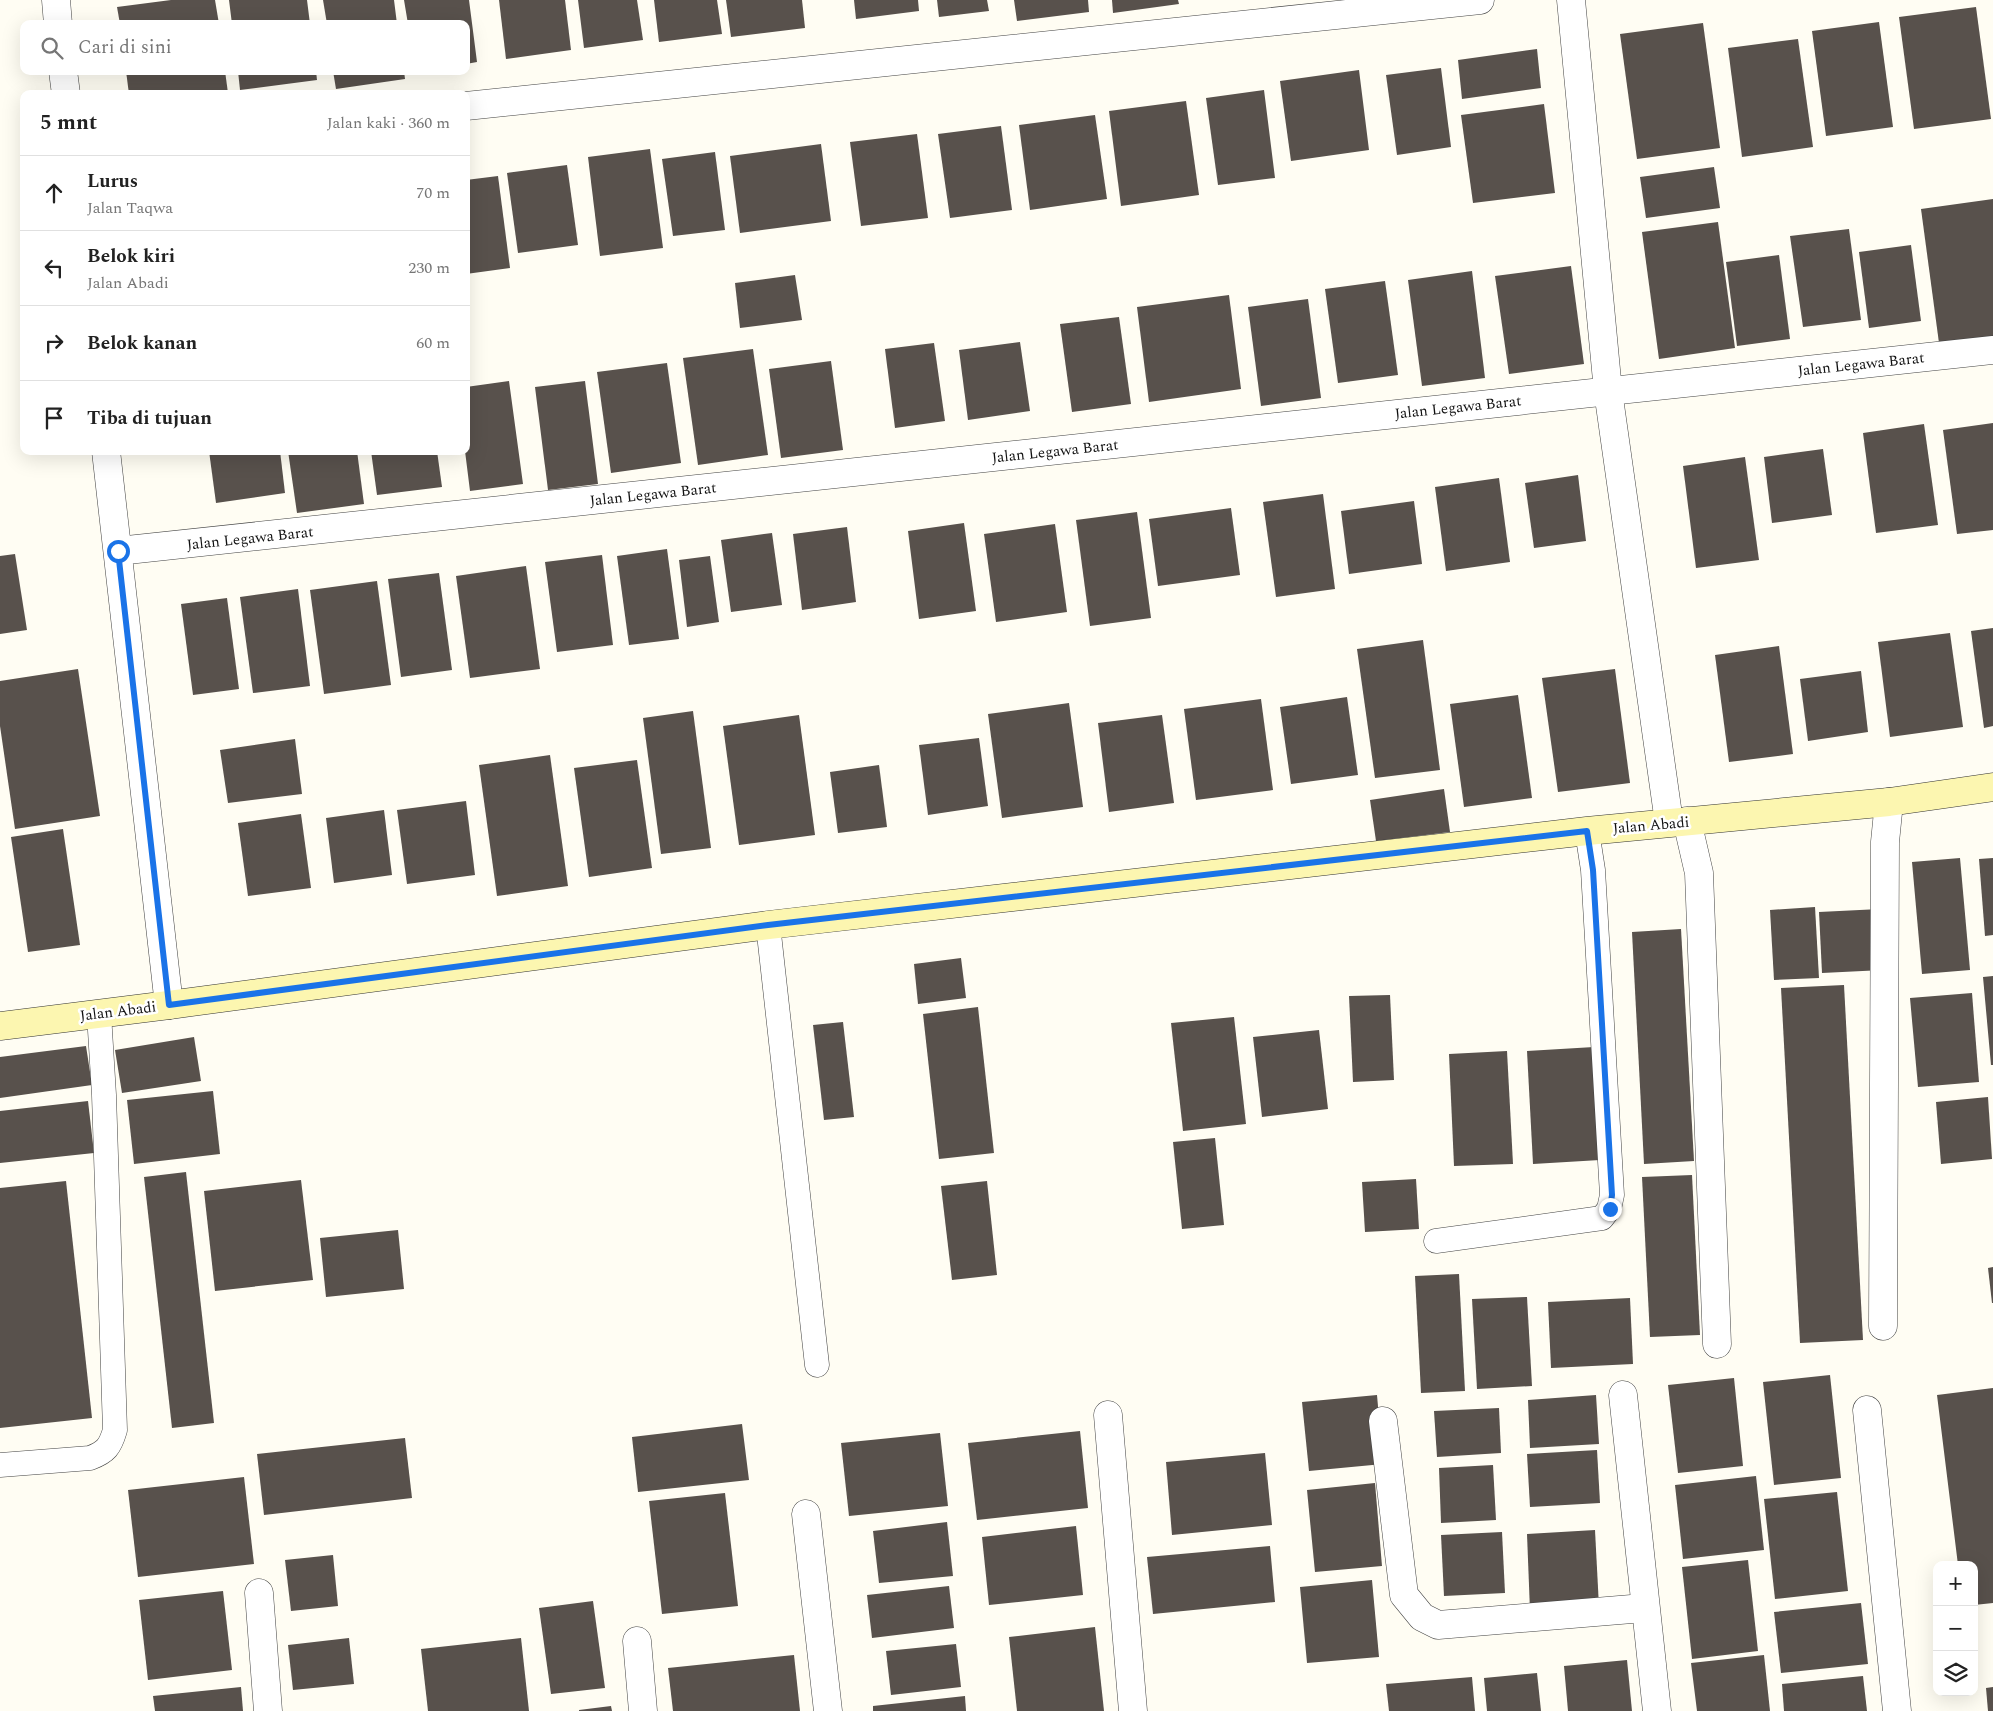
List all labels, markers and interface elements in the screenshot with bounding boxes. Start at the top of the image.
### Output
search box [20,20,470,75]
text: Cari di sini [78,33,172,62]
icon: search [38,34,66,62]
text: 5 mnt [40,107,97,139]
text: Jalan kaki · 360 m [327,111,450,135]
text: Lurus [87,167,138,196]
icon: ahead [40,179,68,207]
text: 70 m [416,181,450,205]
text: Jalan Taqwa [87,196,173,220]
text: Belok kiri [87,242,175,271]
icon: left [40,254,68,282]
text: 230 m [408,256,450,280]
text: Jalan Abadi [87,271,169,295]
icon: right [40,329,68,357]
text: Belok kanan [87,329,197,358]
text: 60 m [416,331,450,355]
street label: Jalan Legawa Barat [1797,346,1926,383]
street label: Jalan Legawa Barat [1394,389,1523,426]
icon: arrive [40,404,68,432]
text: Tiba di tujuan [87,404,212,433]
street label: Jalan Legawa Barat [991,433,1120,470]
street label: Jalan Legawa Barat [589,476,718,513]
street label: Jalan Legawa Barat [186,520,315,557]
route start [107,540,130,563]
street label: Jalan Abadi [1612,811,1690,840]
street label: Jalan Abadi [79,995,158,1028]
route end [1599,1198,1622,1221]
map controls [1933,1561,1978,1696]
button: + [1933,1561,1978,1606]
button: − [1933,1606,1978,1651]
button: layers [1933,1651,1978,1696]

